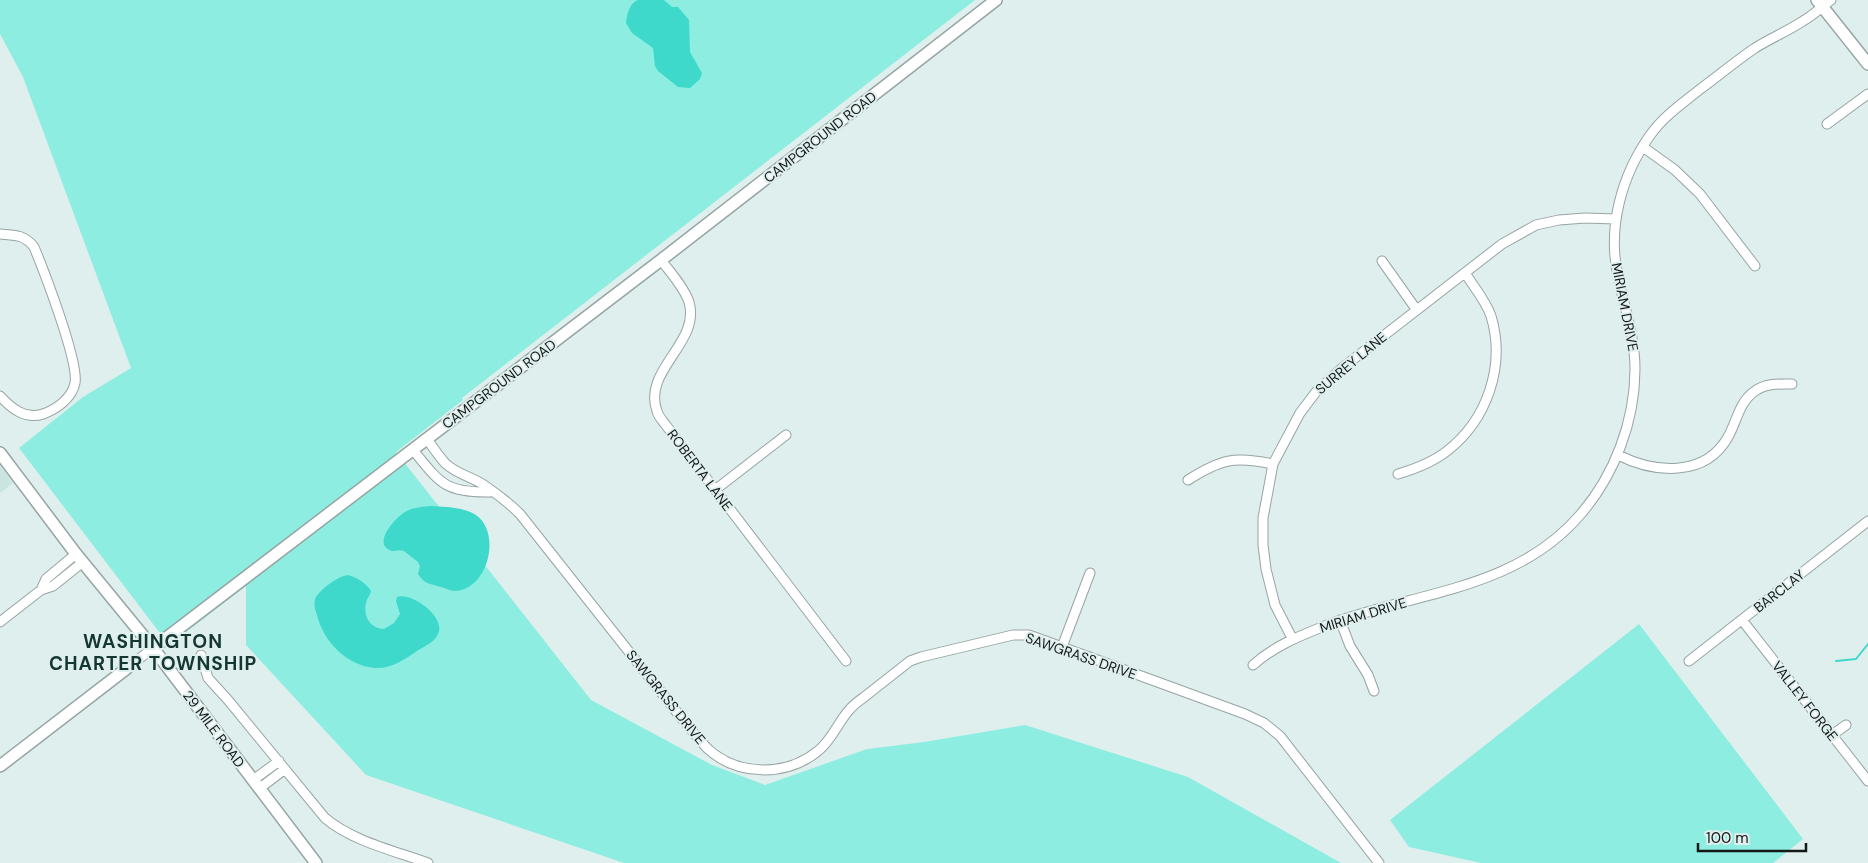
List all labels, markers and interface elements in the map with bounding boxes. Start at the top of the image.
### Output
street label: CAMPGROUND ROAD [760,87,880,187]
street label: MIRIAM DRIVE [1608,261,1642,353]
street label: SURREY LANE [1312,328,1391,398]
street label: CAMPGROUND ROAD [438,335,560,433]
street label: ROBERTA LANE [663,426,737,515]
street label: BARCLAY [1750,566,1808,616]
street label: MIRIAM DRIVE [1317,593,1409,637]
district label: WASHINGTON CHARTER TOWNSHIP [49,629,257,676]
street label: SAWGRASS DRIVE [1023,629,1139,683]
street label: SAWGRASS DRIVE [622,646,710,748]
street label: VALLEY FORGE [1768,657,1842,745]
street label: 29 MILE ROAD [179,687,249,771]
scale bar [1698,820,1806,852]
text: 100 m [1706,828,1749,848]

